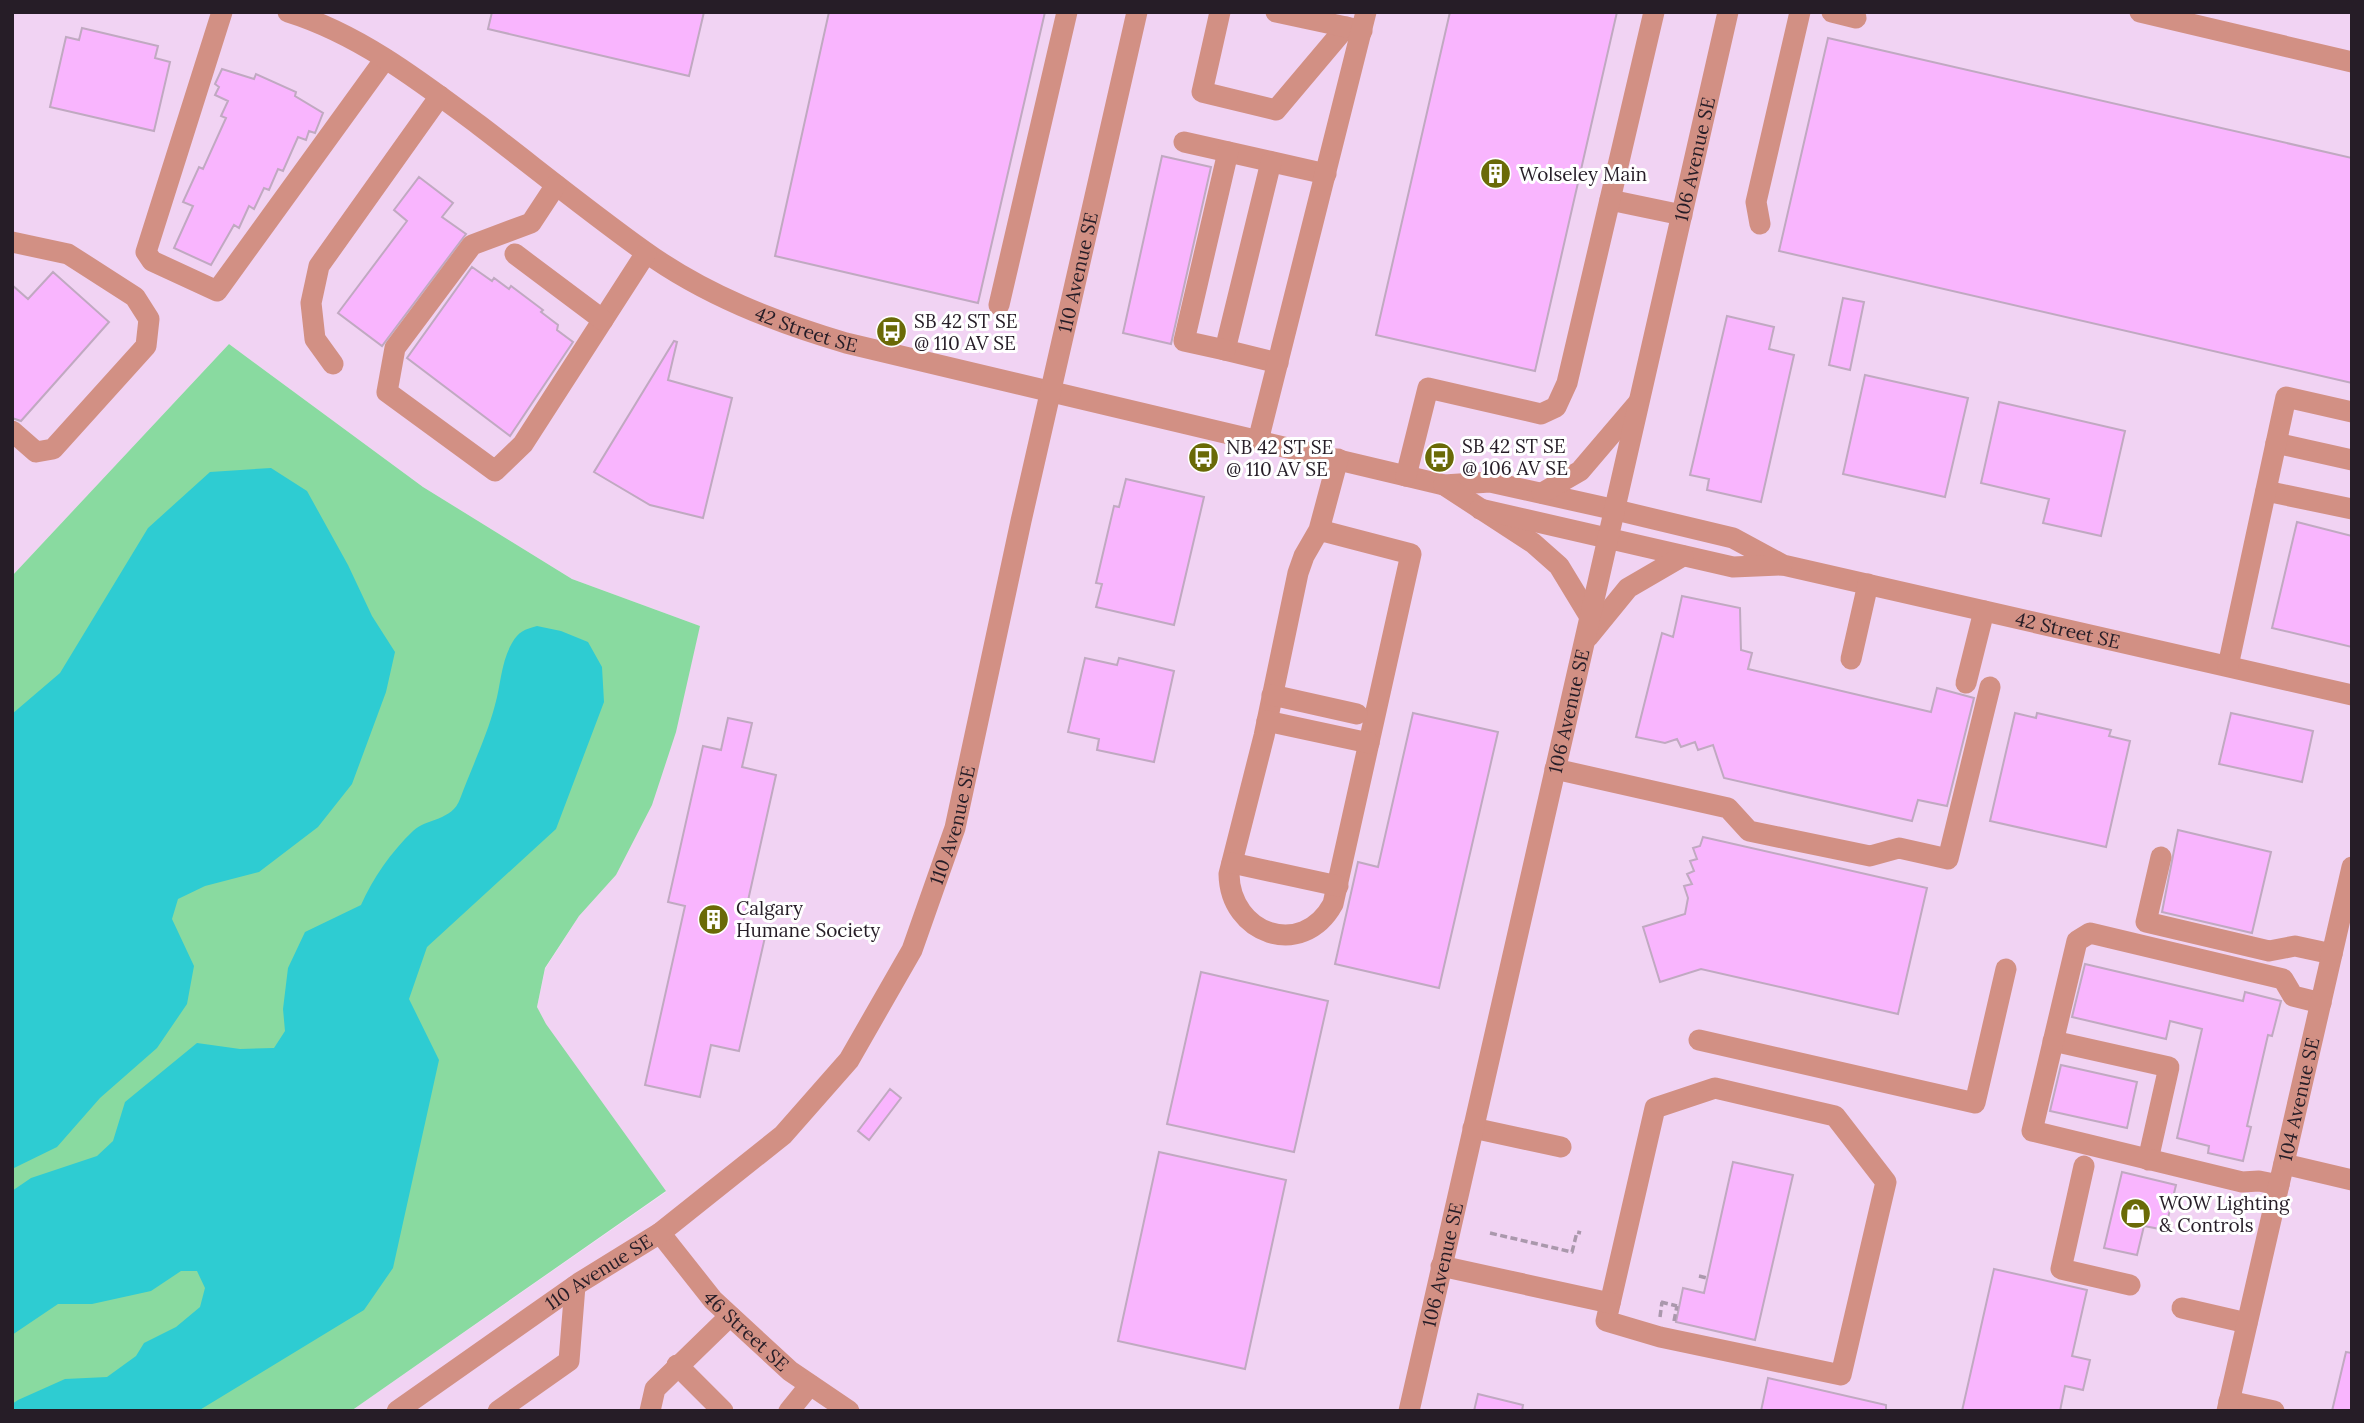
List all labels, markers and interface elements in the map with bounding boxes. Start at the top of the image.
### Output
street label: 106 Avenue SE [1669,95,1720,224]
building icon: Wolseley Main [1479,157,1513,191]
place label: Wolseley Main [1519,162,1647,186]
street label: 110 Avenue SE [1052,210,1103,335]
street label: 42 Street SE [752,301,860,357]
place label: SB 42 ST SE @ 110 AV SE [914,309,1018,355]
bus stop icon: SB 42 ST SE @ 110 AV SE [874,315,908,349]
place label: SB 42 ST SE @ 106 AV SE [1462,434,1568,480]
place label: NB 42 ST SE @ 110 AV SE [1226,435,1333,481]
bus stop icon: SB 42 ST SE @ 106 AV SE [1422,440,1456,474]
bus stop icon: NB 42 ST SE @ 110 AV SE [1186,441,1220,475]
street label: 42 Street SE [2013,607,2123,654]
street label: 106 Avenue SE [1543,646,1594,775]
street label: 110 Avenue SE [924,763,980,888]
place label: Calgary Humane Society [736,896,880,942]
building icon: Calgary Humane Society [696,902,730,936]
street label: 104 Avenue SE [2273,1035,2324,1163]
place label: WOW Lighting & Controls [2159,1191,2290,1237]
shop icon: WOW Lighting & Controls [2119,1197,2153,1231]
street label: 106 Avenue SE [1417,1200,1468,1329]
street label: 110 Avenue SE [540,1229,657,1315]
street label: 46 Street SE [698,1286,794,1376]

